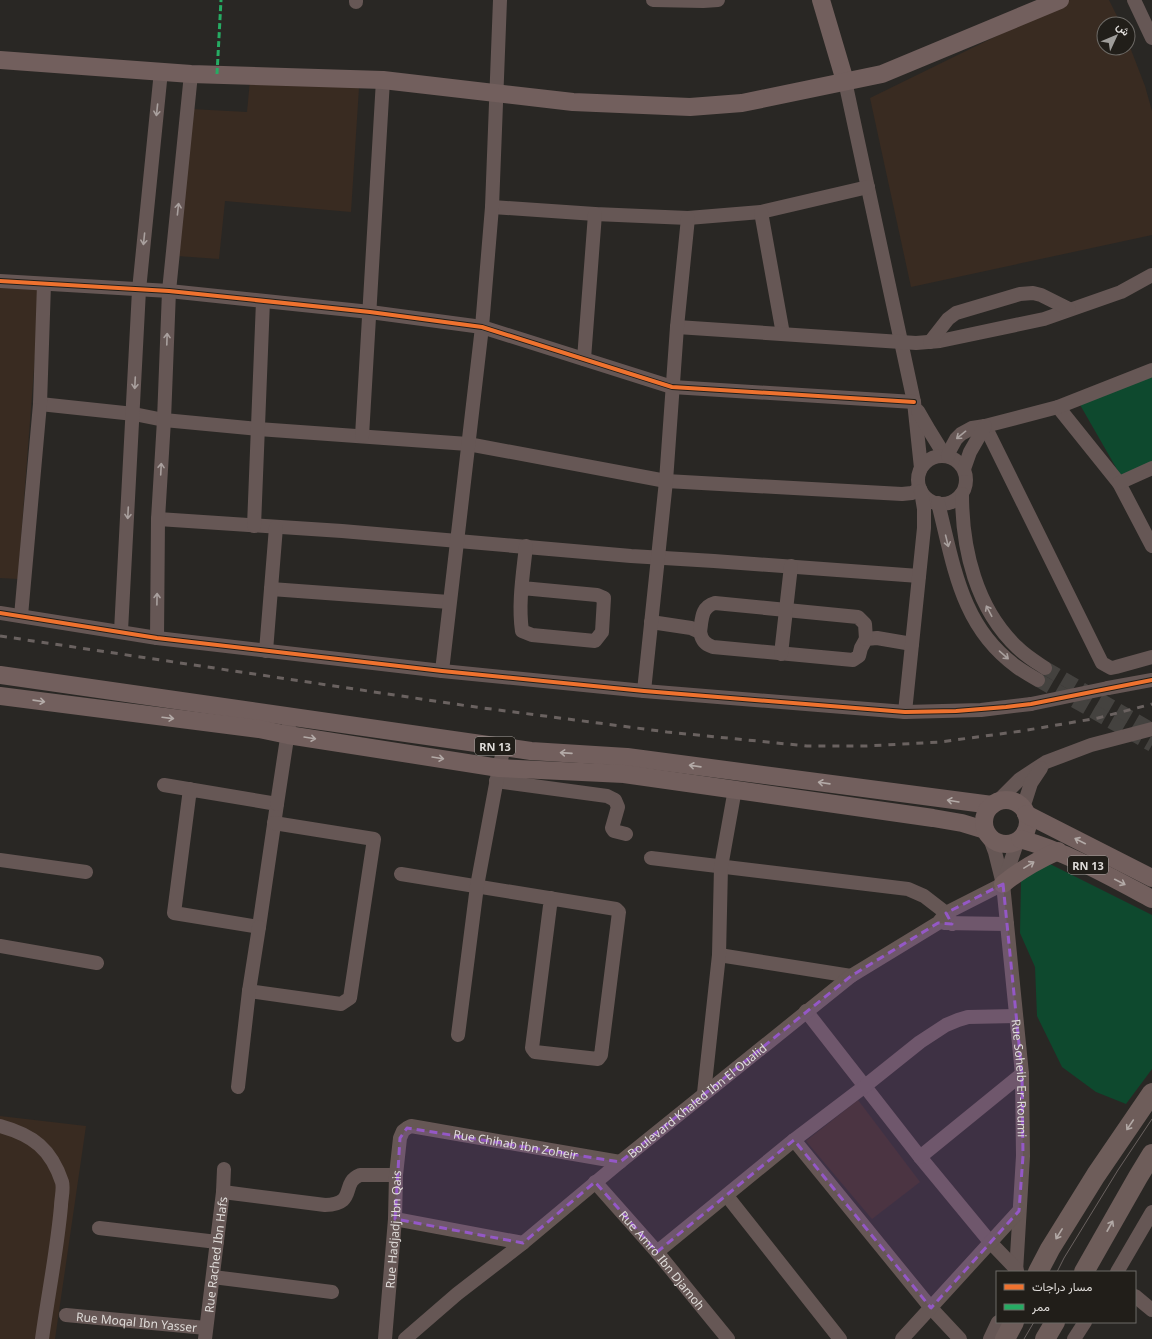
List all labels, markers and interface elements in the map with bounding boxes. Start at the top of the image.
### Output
north arrow [1096,16,1136,56]
text: ش [1114,19,1134,39]
one-way arrow [154,103,161,116]
one-way arrow [174,203,182,216]
one-way arrow [141,232,148,245]
one-way arrow [163,333,171,346]
one-way arrow [131,376,139,389]
one-way arrow [956,430,967,439]
one-way arrow [158,463,165,476]
one-way arrow [125,506,132,519]
one-way arrow [944,534,952,547]
one-way arrow [153,593,161,606]
one-way arrow [985,605,993,617]
one-way arrow [999,651,1009,660]
one-way arrow [32,697,45,705]
one-way arrow [161,714,174,721]
one-way arrow [303,734,316,742]
road number: RN 13 [475,737,515,755]
one-way arrow [560,750,573,757]
one-way arrow [432,754,445,762]
one-way arrow [689,762,702,770]
one-way arrow [818,779,831,787]
one-way arrow [947,797,960,805]
one-way arrow [1074,837,1086,844]
road number: RN 13 [1068,856,1108,874]
one-way arrow [1023,861,1035,869]
one-way arrow [1114,879,1126,886]
street label: Rue Soheib Er-Roumi [1008,1018,1031,1137]
street label: Boulevard Khaled Ibn El Oualid [623,1039,770,1162]
one-way arrow [1126,1119,1134,1130]
street label: Rue Chihab Ibn Zoheir [452,1125,579,1163]
street label: Rue Hadjadj Ibn Qais [381,1169,405,1289]
street label: Rue Rached Ibn Hafs [200,1195,231,1314]
street label: Rue Amro Ibn Djamoh [615,1207,709,1313]
one-way arrow [1106,1220,1114,1232]
one-way arrow [1055,1228,1063,1240]
legend [996,1271,1136,1323]
text: مسار دراجات [1032,1278,1092,1295]
text: ممر [1031,1298,1050,1315]
street label: Rue Moqal Ibn Yasser [75,1307,198,1336]

